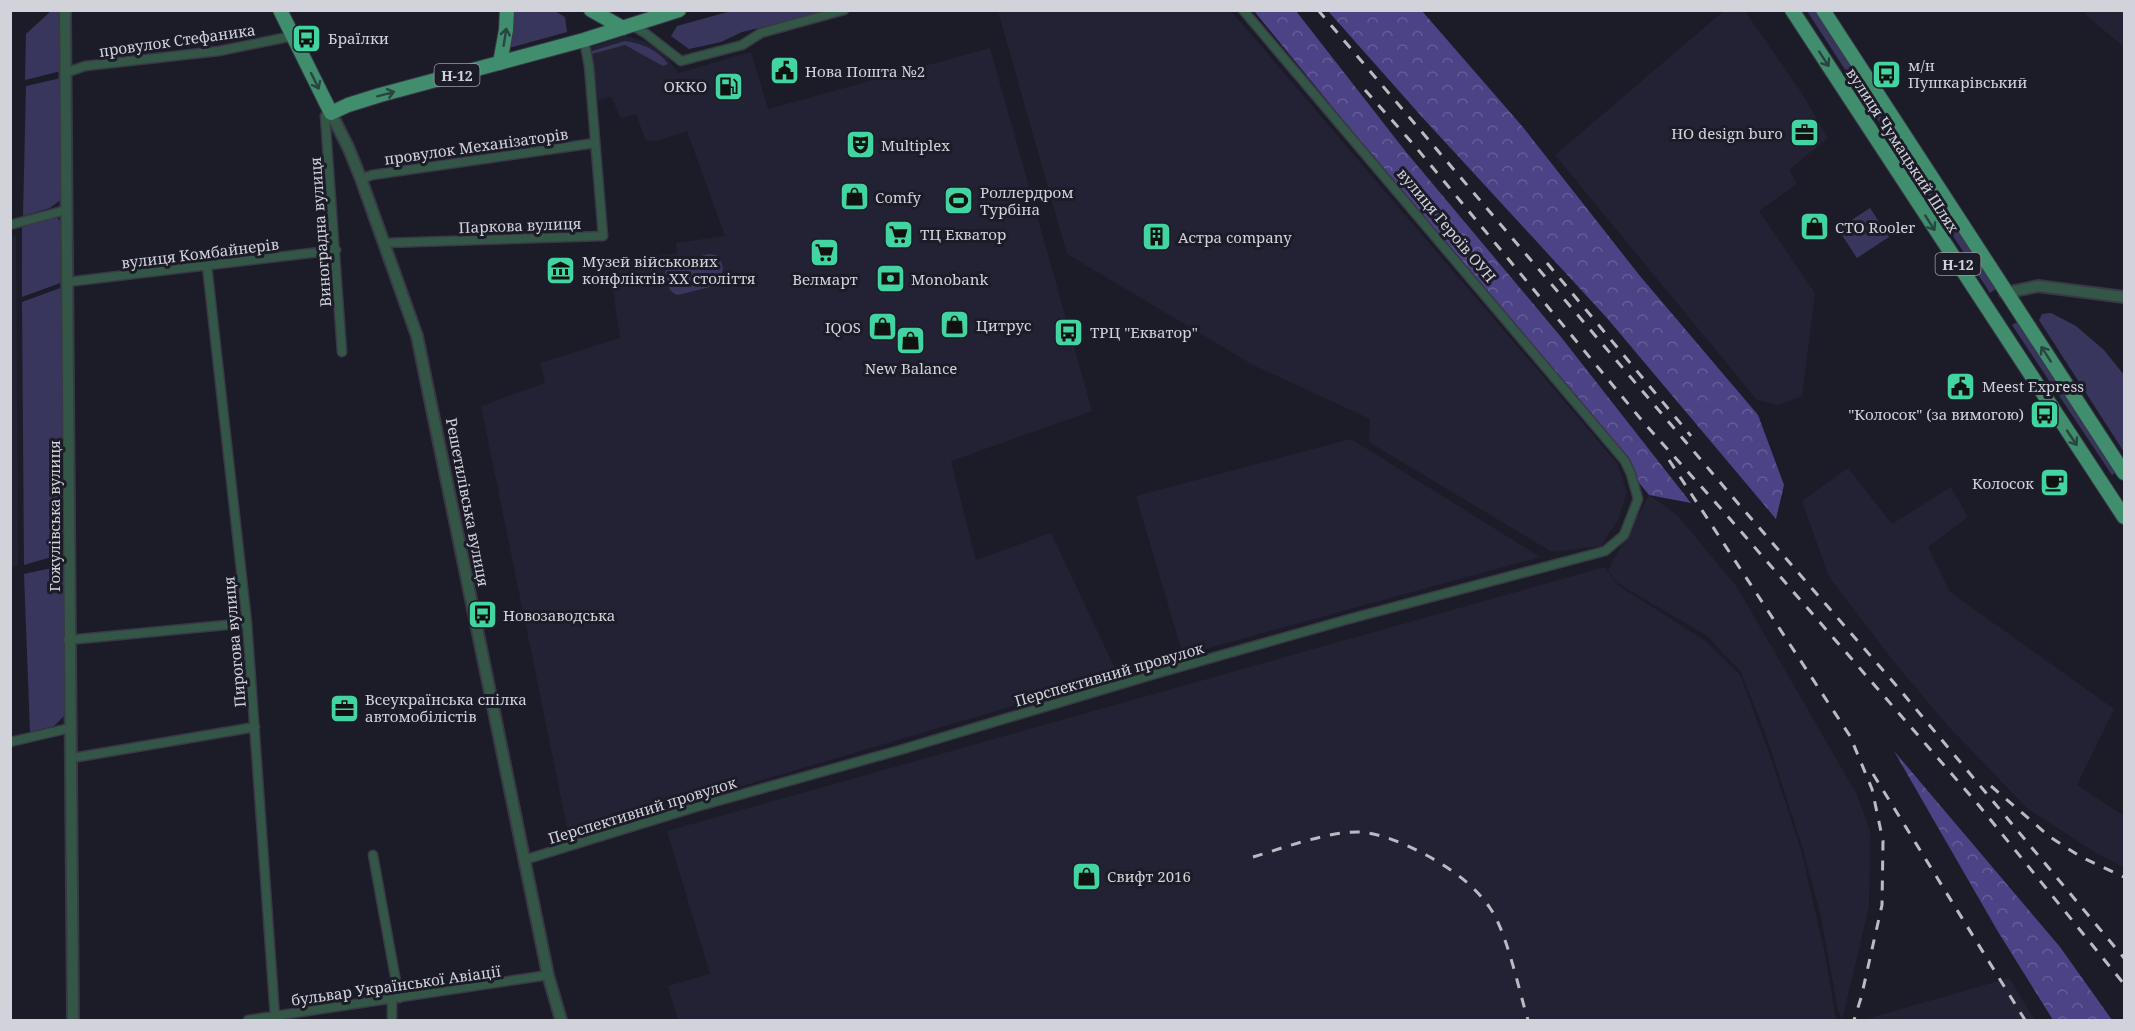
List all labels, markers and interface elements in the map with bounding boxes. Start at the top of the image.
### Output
street label: провулок Стефаника [97,19,257,61]
bus stop icon: Браїлки [291,22,323,54]
place label: Браїлки [328,28,389,48]
one-way arrow [499,28,510,47]
one-way arrow [1818,51,1830,67]
public building icon: Нова Пошта №2 [768,55,800,87]
place label: м/н Пушкарівський [1908,55,2027,92]
bus stop icon: м/н Пушкарівський [1871,58,1903,90]
place label: Нова Пошта №2 [805,61,925,81]
road number: Н-12 [434,64,480,86]
street label: вулиця Чумацький Шлях [1842,64,1964,237]
fuel station icon: ОККО [712,70,744,102]
one-way arrow [310,71,321,89]
place label: ОККО [664,76,707,96]
one-way arrow [376,87,395,99]
office icon: HO design buro [1788,117,1820,149]
street label: провулок Механізаторів [383,123,569,169]
place label: HO design buro [1671,123,1783,143]
theatre icon: Multiplex [844,129,876,161]
place label: Multiplex [881,135,950,155]
street label: Виноградна вулиця [305,156,335,308]
street label: вулиця Героїв ОУН [1393,164,1501,286]
shop icon: Comfy [838,181,870,213]
place label: Роллердром Турбіна [980,182,1074,219]
sports icon: Роллердром Турбіна [943,185,975,217]
place label: Comfy [875,187,922,207]
shop icon: СТО Rooler [1798,211,1830,243]
street label: Паркова вулиця [458,213,582,237]
one-way arrow [1924,214,1937,231]
place label: СТО Rooler [1835,217,1915,237]
supermarket icon: ТЦ Екватор [883,218,915,250]
building icon: Астра company [1141,221,1173,253]
place label: ТЦ Екватор [920,224,1006,244]
place label: Астра company [1178,227,1292,247]
street label: вулиця Комбайнерів [120,233,280,273]
supermarket icon: Велмарт [809,236,841,268]
place label: Музей військових конфліктів ХХ століття [582,251,756,288]
road number: Н-12 [1936,253,1980,275]
museum icon: Музей військових конфліктів ХХ століття [545,254,577,286]
bank icon: Monobank [874,263,906,295]
place label: Велмарт [792,269,858,289]
place label: Monobank [911,269,988,289]
shop icon: Цитрус [939,309,971,341]
shop icon: IQOS [866,311,898,343]
place label: Цитрус [976,315,1031,335]
bus stop icon: ТРЦ "Екватор" [1053,316,1085,348]
place label: IQOS [825,317,861,337]
place label: ТРЦ "Екватор" [1090,322,1198,342]
shop icon: New Balance [895,325,927,357]
one-way arrow [2040,347,2052,363]
place label: New Balance [865,358,957,378]
public building icon: Meest Express [1945,370,1977,402]
place label: Meest Express [1982,376,2084,396]
bus stop icon: "Колосок" (за вимогою) [2029,398,2061,430]
place label: "Колосок" (за вимогою) [1848,404,2024,424]
street label: Решетилівська вулиця [442,416,494,588]
one-way arrow [2066,430,2078,446]
street label: Гожулівська вулиця [44,440,64,592]
cafe icon: Колосок [2039,467,2071,499]
place label: Колосок [1972,473,2034,493]
street label: Пирогова вулиця [218,576,250,708]
bus stop icon: Новозаводська [466,599,498,631]
place label: Новозаводська [503,605,615,625]
street label: Перспективний провулок [1012,637,1206,711]
place label: Всеукраїнська спілка автомобілістів [365,689,527,726]
office icon: Всеукраїнська спілка автомобілістів [328,692,360,724]
street label: Перспективний провулок [545,772,739,848]
shop icon: Свифт 2016 [1070,860,1102,892]
place label: Свифт 2016 [1107,866,1191,886]
street label: бульвар Української Авіації [290,960,502,1010]

